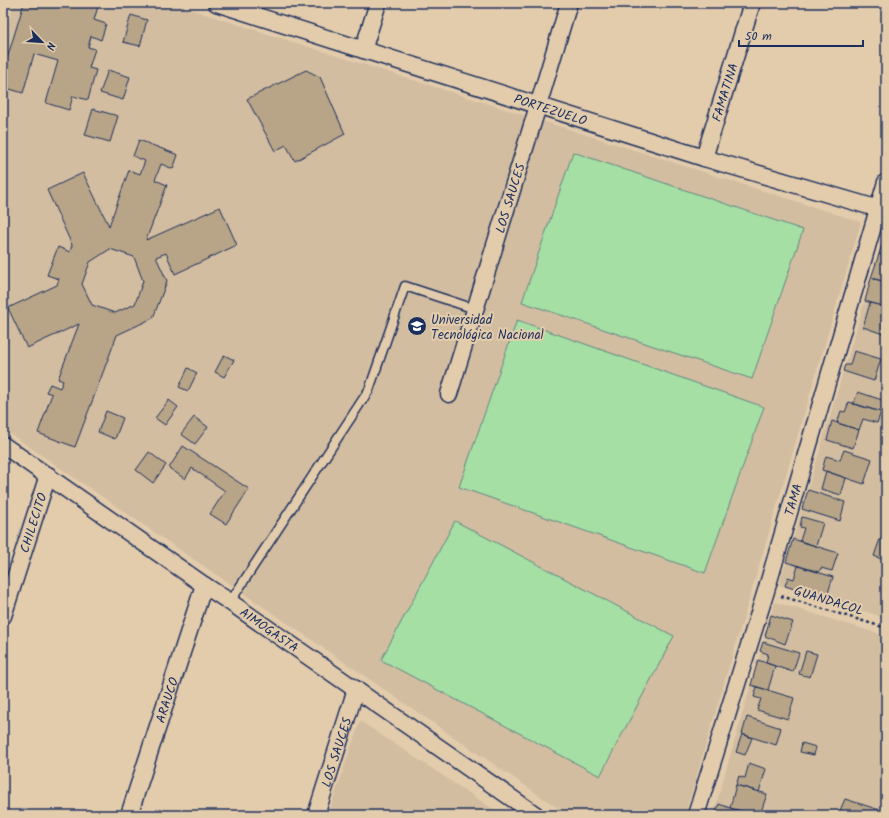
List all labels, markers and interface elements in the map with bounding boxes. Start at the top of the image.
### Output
north arrow [22,22,62,62]
scale bar [739,22,863,48]
text: 50 m [745,27,772,46]
text: N [41,39,60,53]
street label: FAMATINA [707,60,745,125]
street label: PORTEZUELO [511,89,589,132]
street label: LOS SAUCES [490,161,532,236]
place label: Universidad Tecnológica Nacional [431,310,544,346]
school or university icon: Universidad Tecnológica Nacional [406,315,428,337]
street label: TAMA [780,481,809,519]
street label: CHILECITO [15,490,54,556]
street label: GUANDACOL [791,581,866,622]
street label: AIMOGASTA [235,603,302,659]
street label: ARAUCO [151,675,185,726]
street label: LOS SAUCES [316,715,358,790]

